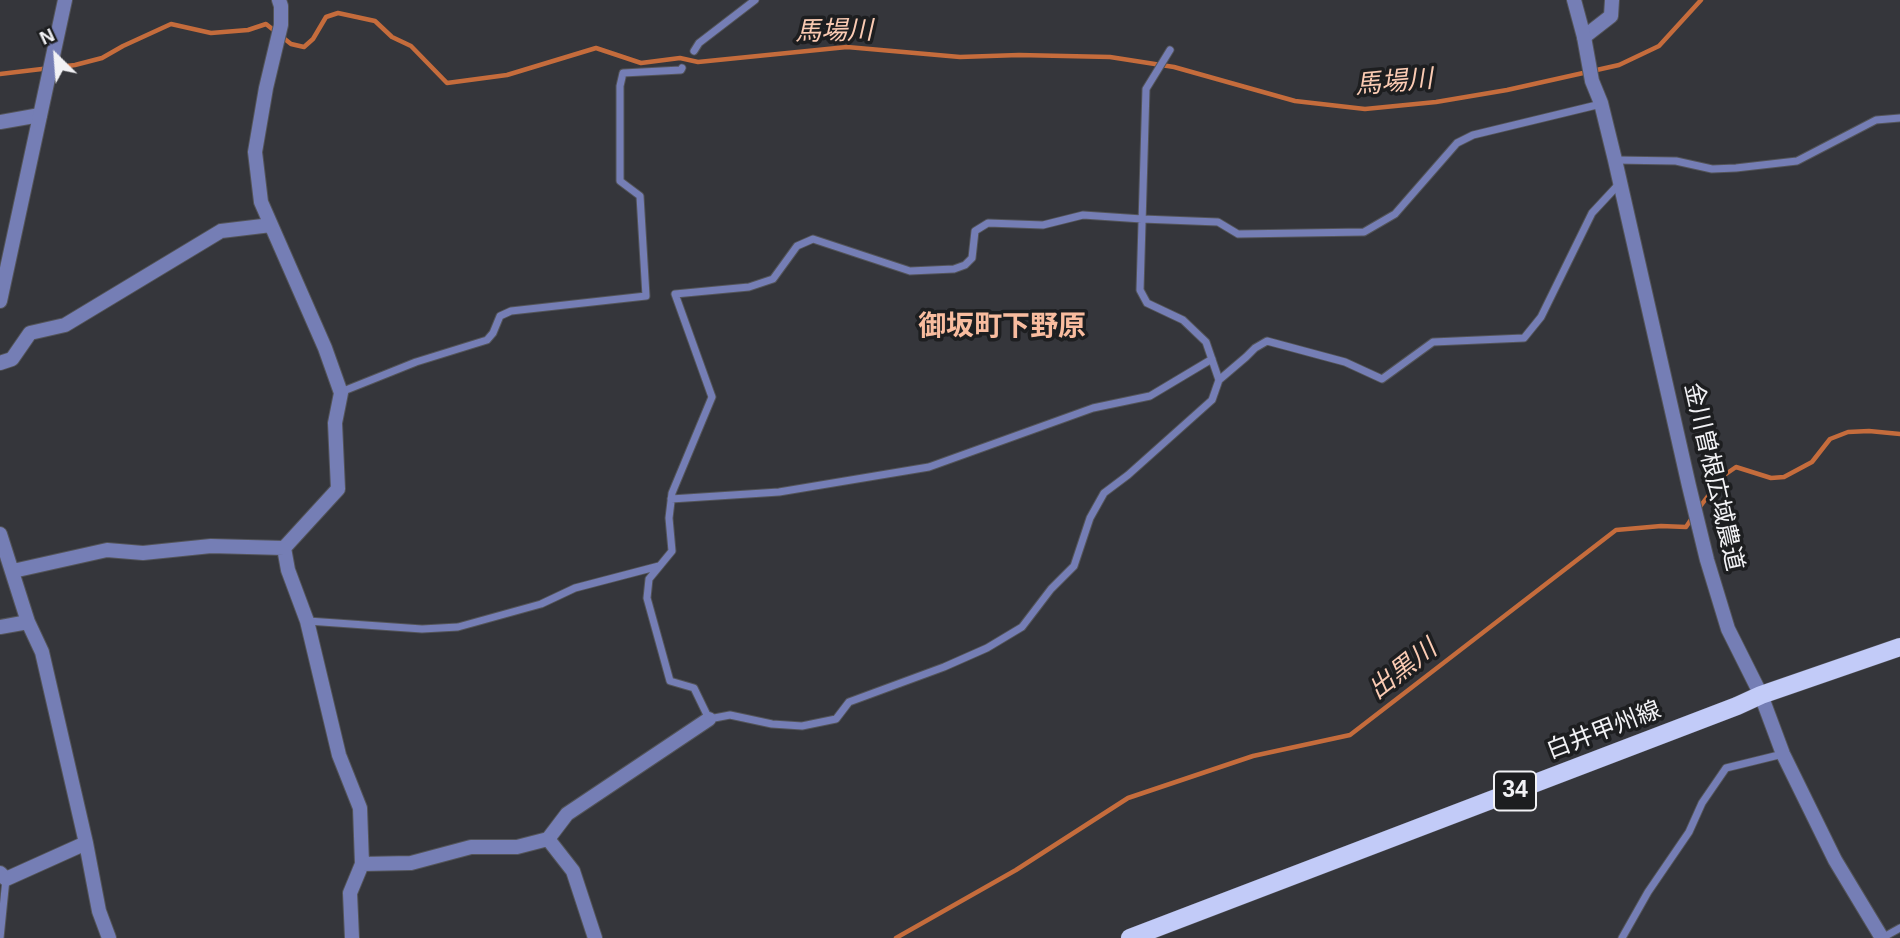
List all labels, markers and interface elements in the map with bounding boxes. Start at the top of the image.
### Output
water label: 馬場川 [795,16,873,48]
north arrow [21,21,91,91]
text: N [36,24,58,49]
water label: 馬場川 [1354,64,1434,102]
district label: 御坂町下野原 [918,310,1086,344]
street label: 金川曽根広域農道 [1677,380,1749,574]
water label: 出黒川 [1363,634,1443,706]
street label: 白井甲州線 [1543,696,1665,766]
road number: 34 [1494,772,1536,810]

